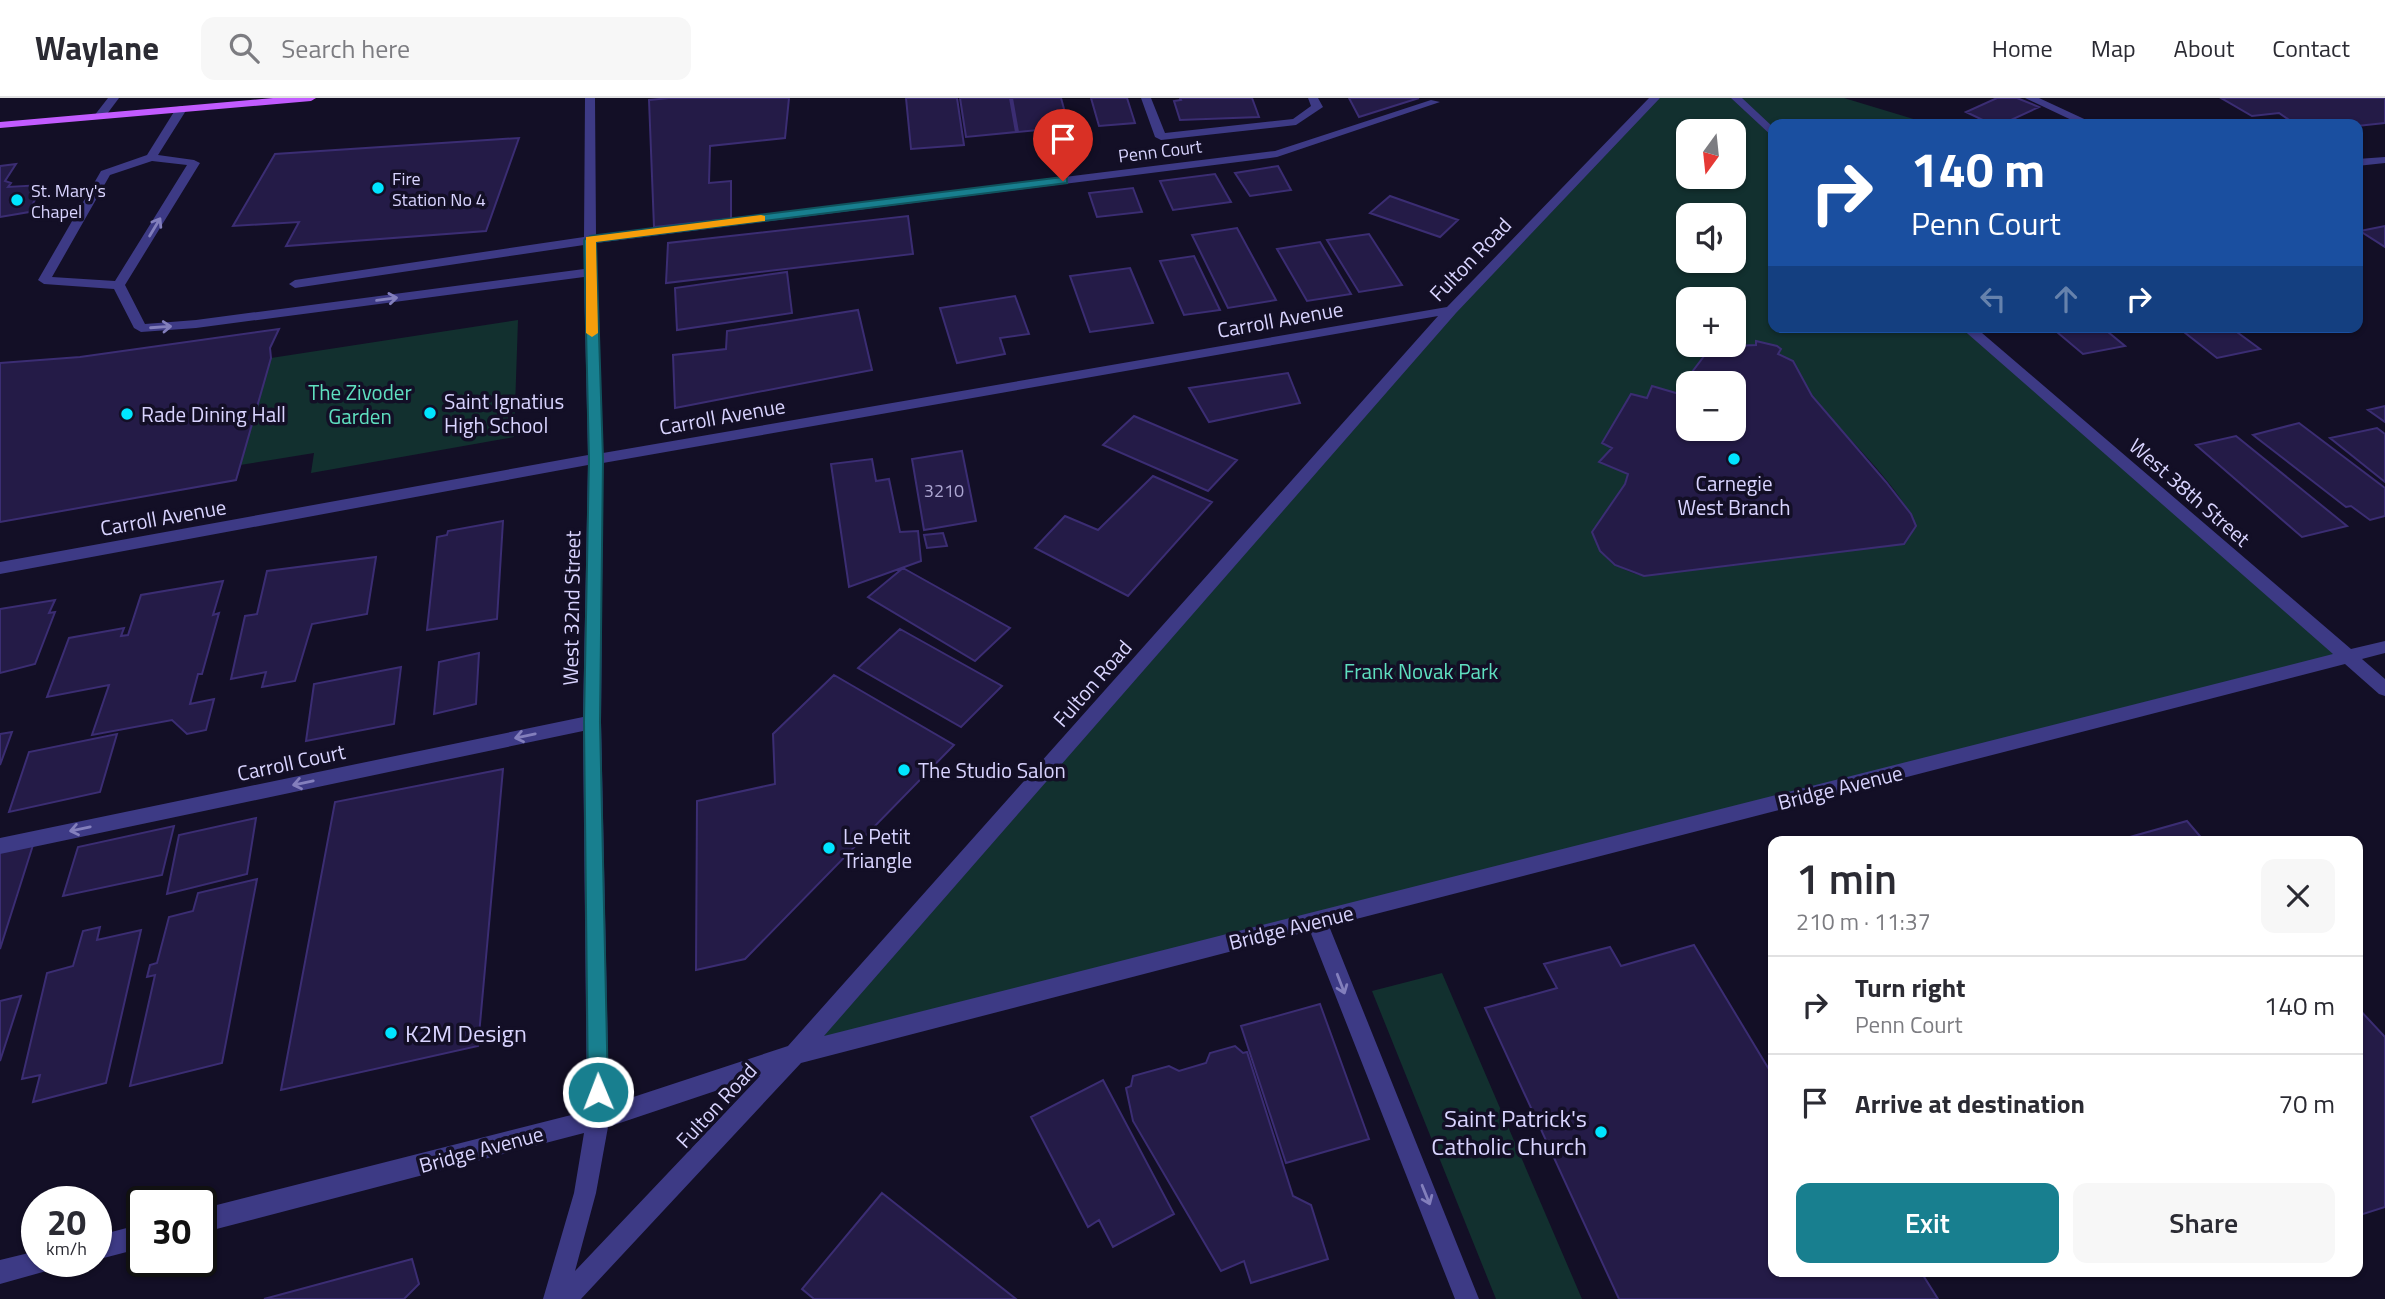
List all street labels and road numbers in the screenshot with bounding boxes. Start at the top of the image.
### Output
street label: Penn Court [1117,132,1204,170]
street label: Fulton Road [1422,210,1518,308]
street label: Carroll Avenue [1215,292,1345,346]
street label: Carroll Avenue [657,389,787,443]
street label: West 38th Street [2122,430,2258,554]
street label: Carroll Avenue [98,490,228,544]
street label: West 32nd Street [554,530,588,686]
street label: Fulton Road [1045,632,1139,734]
street label: Carroll Court [234,735,349,789]
street label: Bridge Avenue [1774,756,1906,818]
street label: Bridge Avenue [1225,896,1357,958]
street label: Fulton Road [668,1055,764,1155]
street label: Bridge Avenue [415,1117,547,1181]

